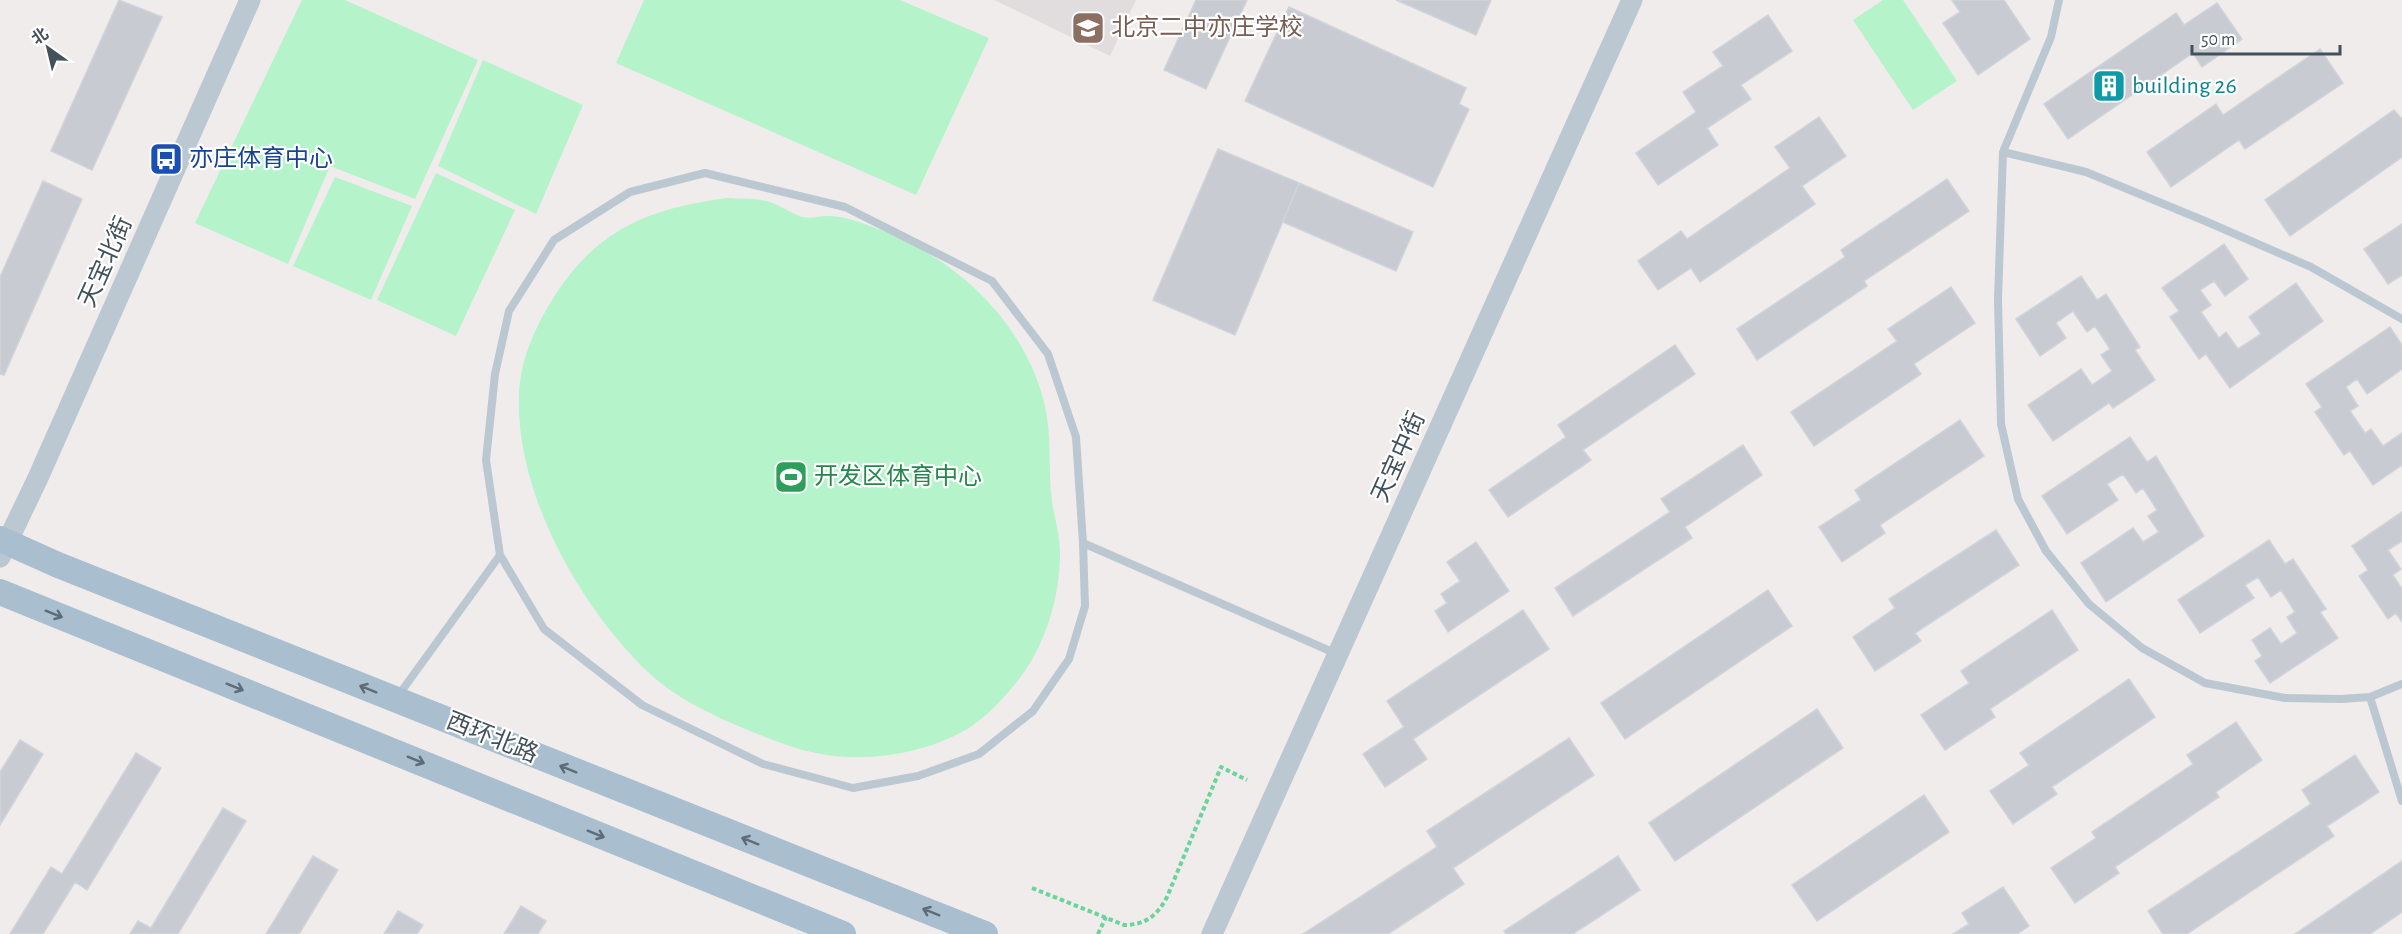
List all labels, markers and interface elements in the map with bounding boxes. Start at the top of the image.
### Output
school or university icon: 北京二中亦庄学校 [1070,10,1106,46]
place label: 北京二中亦庄学校 [1111,14,1303,40]
north arrow [18,18,78,78]
scale bar [2192,18,2340,56]
text: 北 [28,24,51,48]
text: 50 m [2201,31,2235,49]
building icon: building 26 [2091,68,2127,104]
place label: building 26 [2132,74,2237,98]
bus stop icon: 亦庄体育中心 [148,141,184,177]
place label: 亦庄体育中心 [189,145,333,171]
street label: 天宝北街 [74,212,136,311]
street label: 天宝中街 [1367,407,1429,506]
sports icon: 开发区体育中心 [773,459,809,495]
place label: 开发区体育中心 [814,463,982,489]
one-way arrow [44,609,63,620]
one-way arrow [225,682,244,693]
one-way arrow [359,683,377,694]
street label: 西环北路 [443,707,542,767]
one-way arrow [406,755,424,766]
one-way arrow [560,763,578,774]
one-way arrow [587,829,605,840]
one-way arrow [741,834,759,845]
one-way arrow [922,906,941,917]

